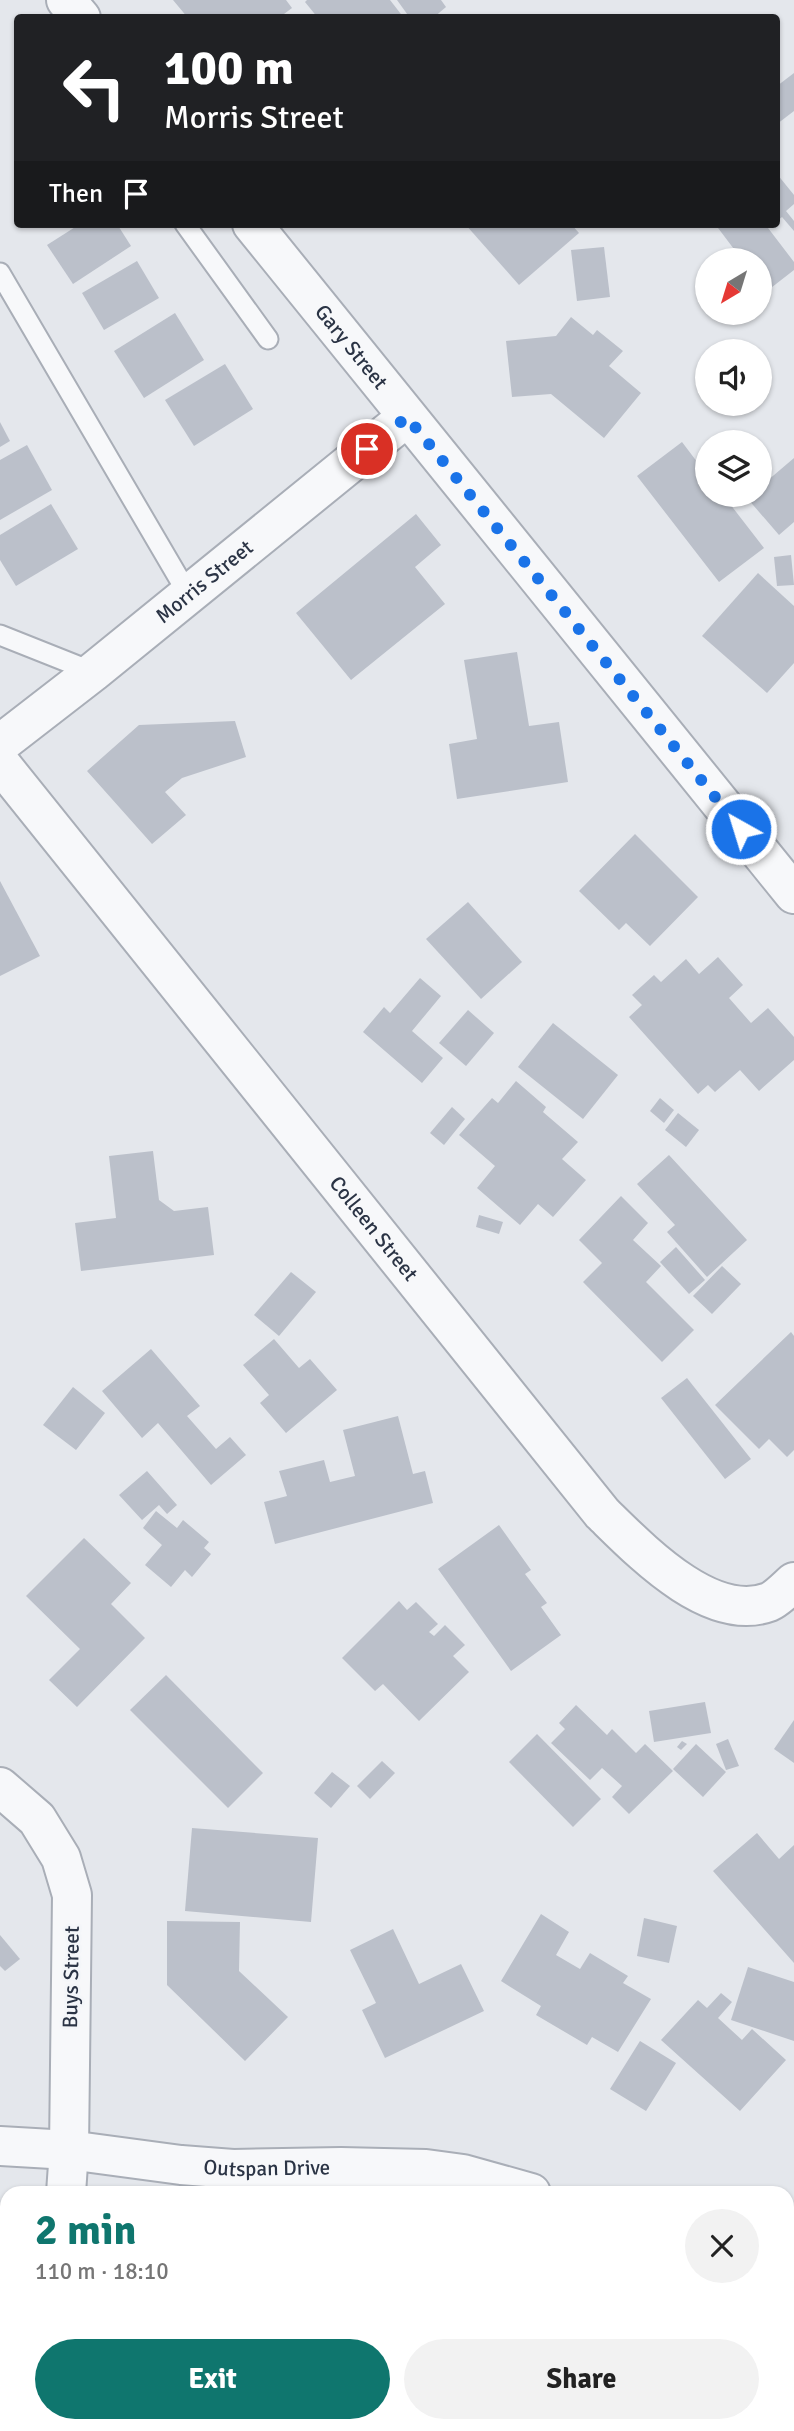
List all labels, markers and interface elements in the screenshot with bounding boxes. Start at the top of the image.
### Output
text: 100 m [164,38,294,98]
icon: left [49,42,140,133]
text: Morris Street [164,98,344,137]
icon: arrive [117,175,155,213]
text: Then [49,178,103,210]
north arrow [695,248,772,326]
map controls [695,248,772,507]
street label: Gary Street [309,299,393,395]
button: sound [695,339,772,416]
pin [337,419,397,479]
icon: arrive [348,430,386,468]
button: layers [695,430,772,507]
street label: Morris Street [150,534,258,629]
position arrow [704,792,778,866]
street label: Colleen Street [324,1171,424,1286]
street label: Buys Street [57,1926,85,2028]
street label: Outspan Drive [202,2154,330,2182]
text: 2 min [35,2205,136,2256]
button: close [685,2209,759,2283]
text: 110 m · 18:10 [35,2257,169,2286]
button: Exit [35,2339,390,2419]
button: Share [404,2339,759,2419]

